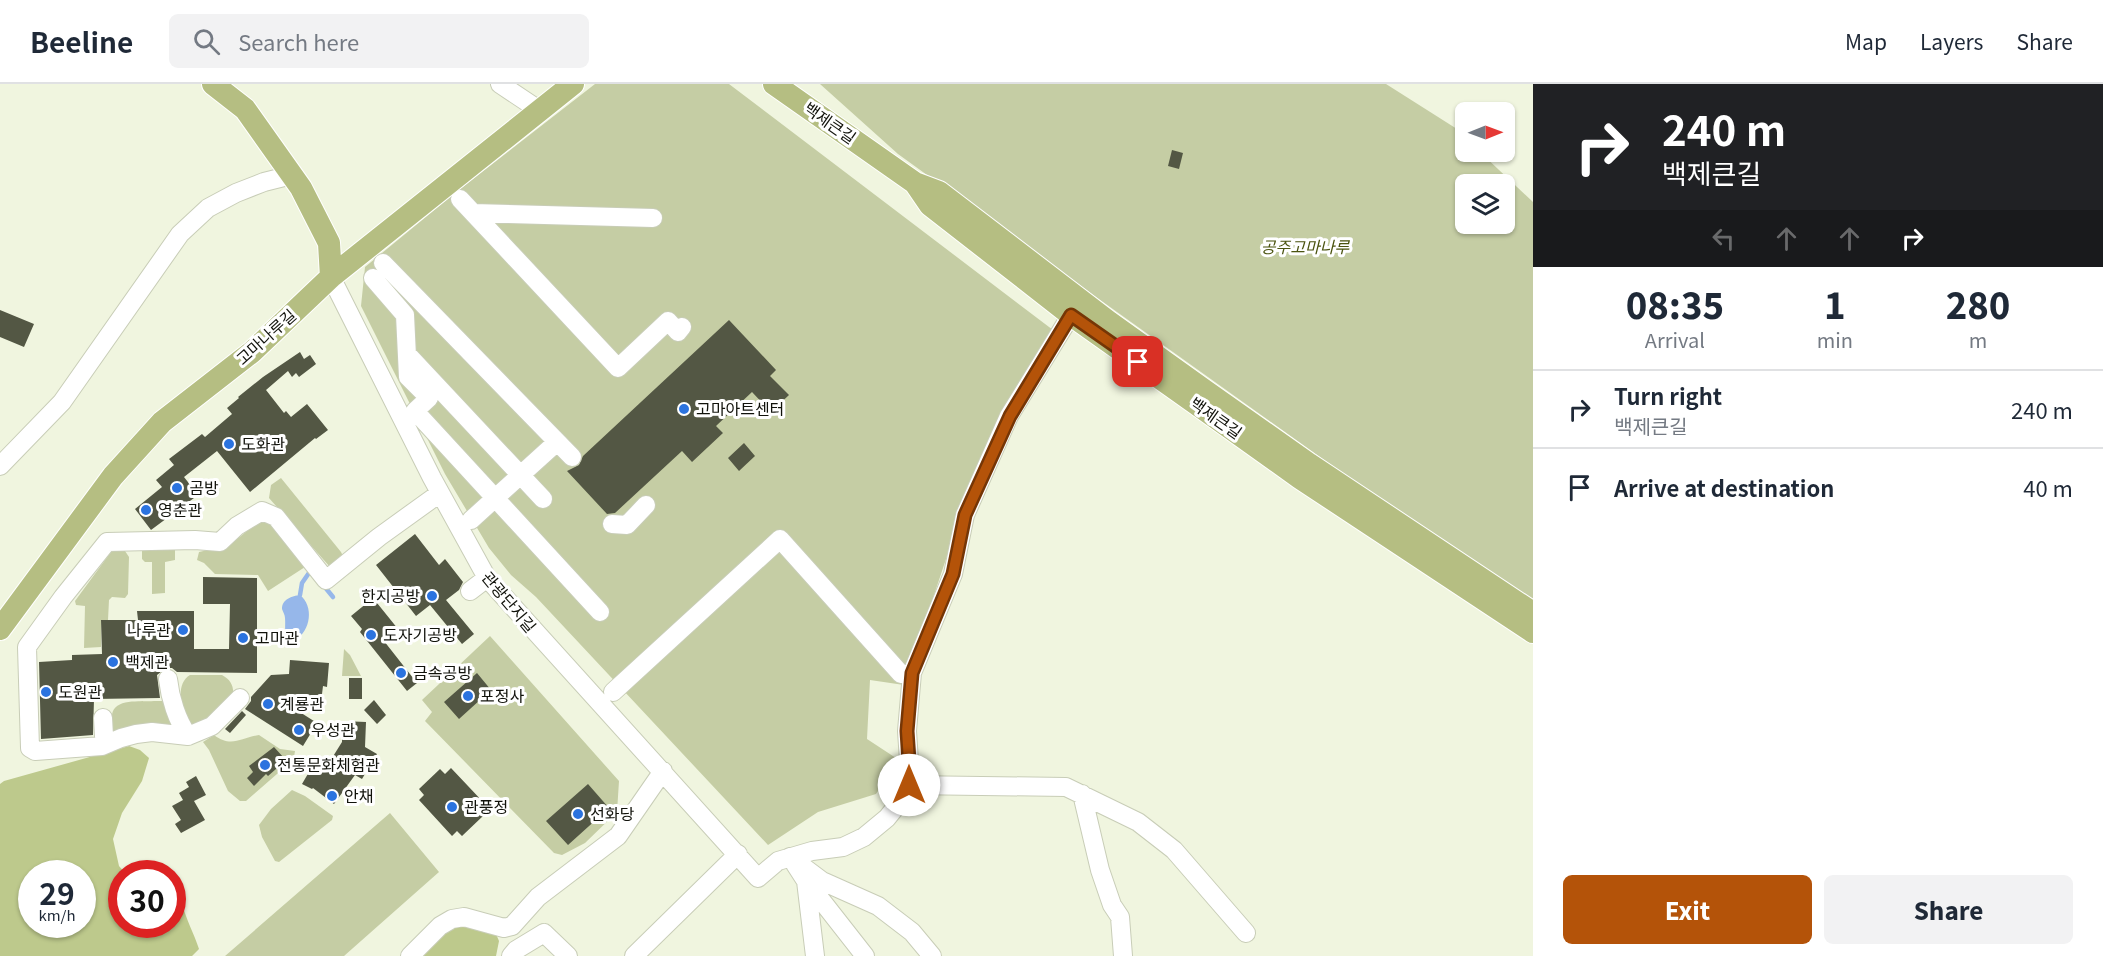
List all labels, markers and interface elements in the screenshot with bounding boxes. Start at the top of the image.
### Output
search box [169,14,589,68]
text: Beeline [30,21,133,61]
icon: search [190,25,223,58]
text: Search here [238,25,359,57]
text: Map [1845,26,1887,56]
text: Layers [1920,26,1983,56]
text: Share [2016,26,2073,56]
street label: 백제큰길 [800,95,862,149]
text: 240 m [1662,97,1786,158]
north arrow [1455,102,1515,162]
map controls [1455,102,1515,234]
icon: right [1563,108,1641,186]
text: 백제큰길 [1662,153,1761,192]
button: layers [1455,174,1515,234]
icon: left [1707,222,1740,255]
icon: ahead [1770,222,1803,255]
icon: ahead [1833,222,1866,255]
icon: right [1896,222,1929,255]
park label: 공주고마나루 [1261,234,1350,258]
text: 08:35 [1626,277,1724,329]
text: 1 [1824,277,1846,329]
text: 280 [1946,277,2010,329]
street label: 고마나루길 [230,303,301,370]
text: Arrival [1645,325,1705,354]
text: min [1817,325,1853,354]
text: m [1969,325,1987,354]
pin [1112,336,1163,387]
icon: arrive [1121,345,1154,378]
text: Turn right [1614,379,1722,411]
street label: 백제큰길 [1186,390,1248,444]
icon: right [1563,393,1596,426]
text: 240 m [2011,393,2073,425]
place label: 고마아트센터 [696,396,784,420]
marker: 고마아트센터 [677,402,691,416]
text: 백제큰길 [1614,411,1688,440]
place label: 도화관 [241,431,285,455]
marker: 도화관 [222,437,236,451]
icon: arrive [1563,471,1596,504]
text: Arrive at destination [1614,471,1834,503]
text: 40 m [2023,471,2073,503]
place label: 곰방 [189,475,219,499]
marker: 곰방 [170,481,184,495]
place label: 영춘관 [158,497,202,521]
marker: 영춘관 [139,503,153,517]
street label: 관광단지길 [477,565,543,637]
place label: 한지공방 [361,583,420,607]
marker: 한지공방 [425,589,439,603]
place label: 나루관 [127,617,171,641]
place label: 도자기공방 [383,622,457,646]
marker: 나루관 [176,623,190,637]
place label: 고마관 [255,625,299,649]
marker: 도자기공방 [364,628,378,642]
marker: 고마관 [236,631,250,645]
place label: 백제관 [125,649,169,673]
marker: 백제관 [106,655,120,669]
place label: 금속공방 [413,660,472,684]
marker: 금속공방 [394,666,408,680]
place label: 도원관 [58,679,102,703]
place label: 포정사 [480,683,524,707]
marker: 도원관 [39,685,53,699]
marker: 포정사 [461,689,475,703]
place label: 계룡관 [280,691,324,715]
marker: 계룡관 [261,697,275,711]
place label: 우성관 [311,717,355,741]
marker: 우성관 [292,723,306,737]
place label: 전통문화체험관 [277,752,380,776]
position arrow [877,753,941,817]
marker: 전통문화체험관 [258,758,272,772]
place label: 안채 [344,783,373,807]
marker: 안채 [325,789,339,803]
place label: 관풍정 [464,794,508,818]
marker: 관풍정 [445,800,459,814]
place label: 선화당 [590,801,634,825]
marker: 선화당 [571,807,585,821]
speed limit sign: 30 [108,860,186,938]
text: 29 [39,870,75,914]
button: Exit [1563,875,1812,944]
button: Share [1824,875,2073,944]
text: km/h [38,904,76,925]

